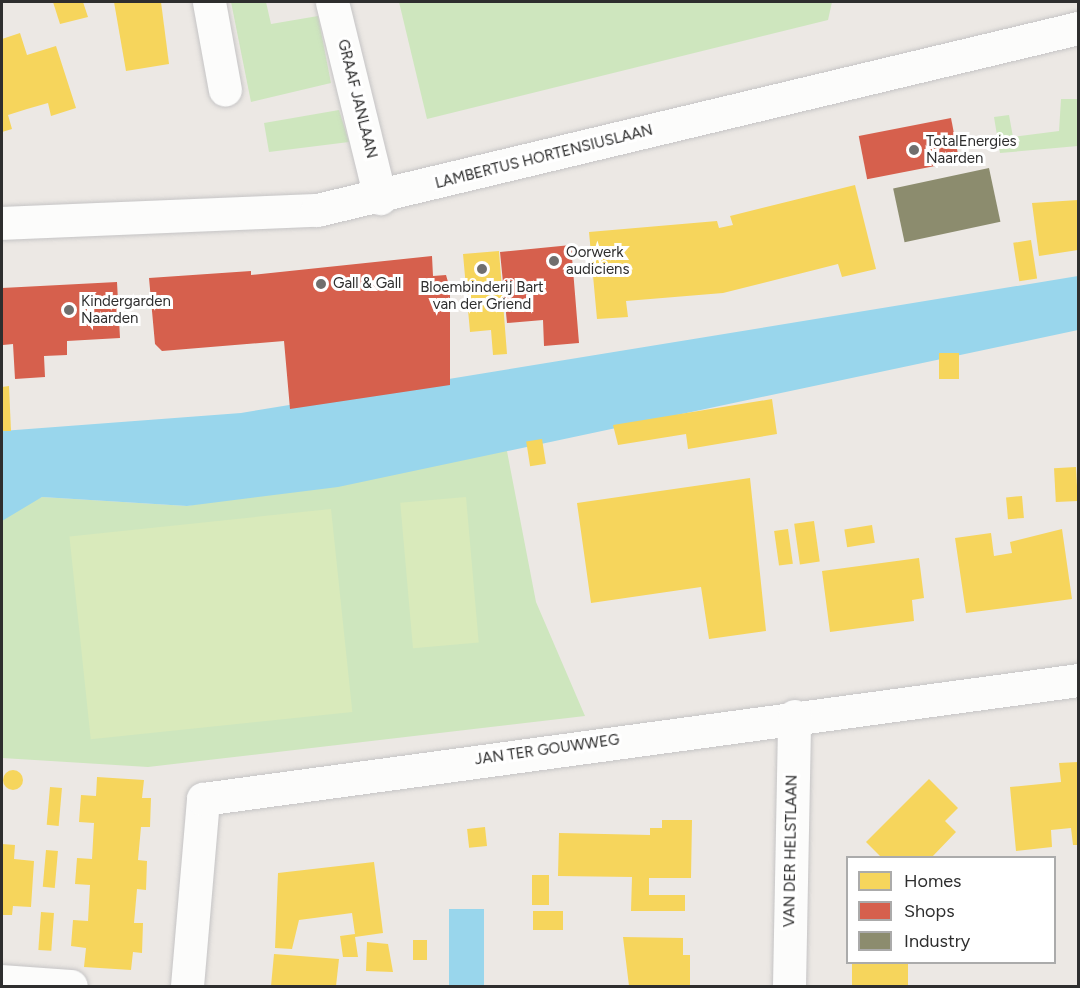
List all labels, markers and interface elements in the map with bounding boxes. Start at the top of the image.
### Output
street label: GRAAF JANLAAN [333,38,381,160]
street label: LAMBERTUS HORTENSIUSLAAN [433,121,655,193]
place label: TotalEnergies Naarden [926,132,1017,167]
marker: TotalEnergies Naarden [907,143,921,157]
place label: Oorwerk audiciens [566,243,629,278]
marker: Oorwerk audiciens [547,254,561,268]
marker: Bloembinderij Bart van der Griend [475,262,489,276]
place label: Gall & Gall [333,275,401,293]
marker: Gall & Gall [314,277,328,291]
place label: Bloembinderij Bart van der Griend [420,278,544,313]
place label: Kindergarden Naarden [81,292,171,327]
marker: Kindergarden Naarden [62,303,76,317]
street label: JAN TER GOUWWEG [473,731,621,769]
street label: VAN DER HELSTLAAN [781,775,801,927]
legend [846,856,1056,964]
text: Homes [904,870,962,892]
text: Shops [904,900,955,922]
text: Industry [904,930,970,952]

